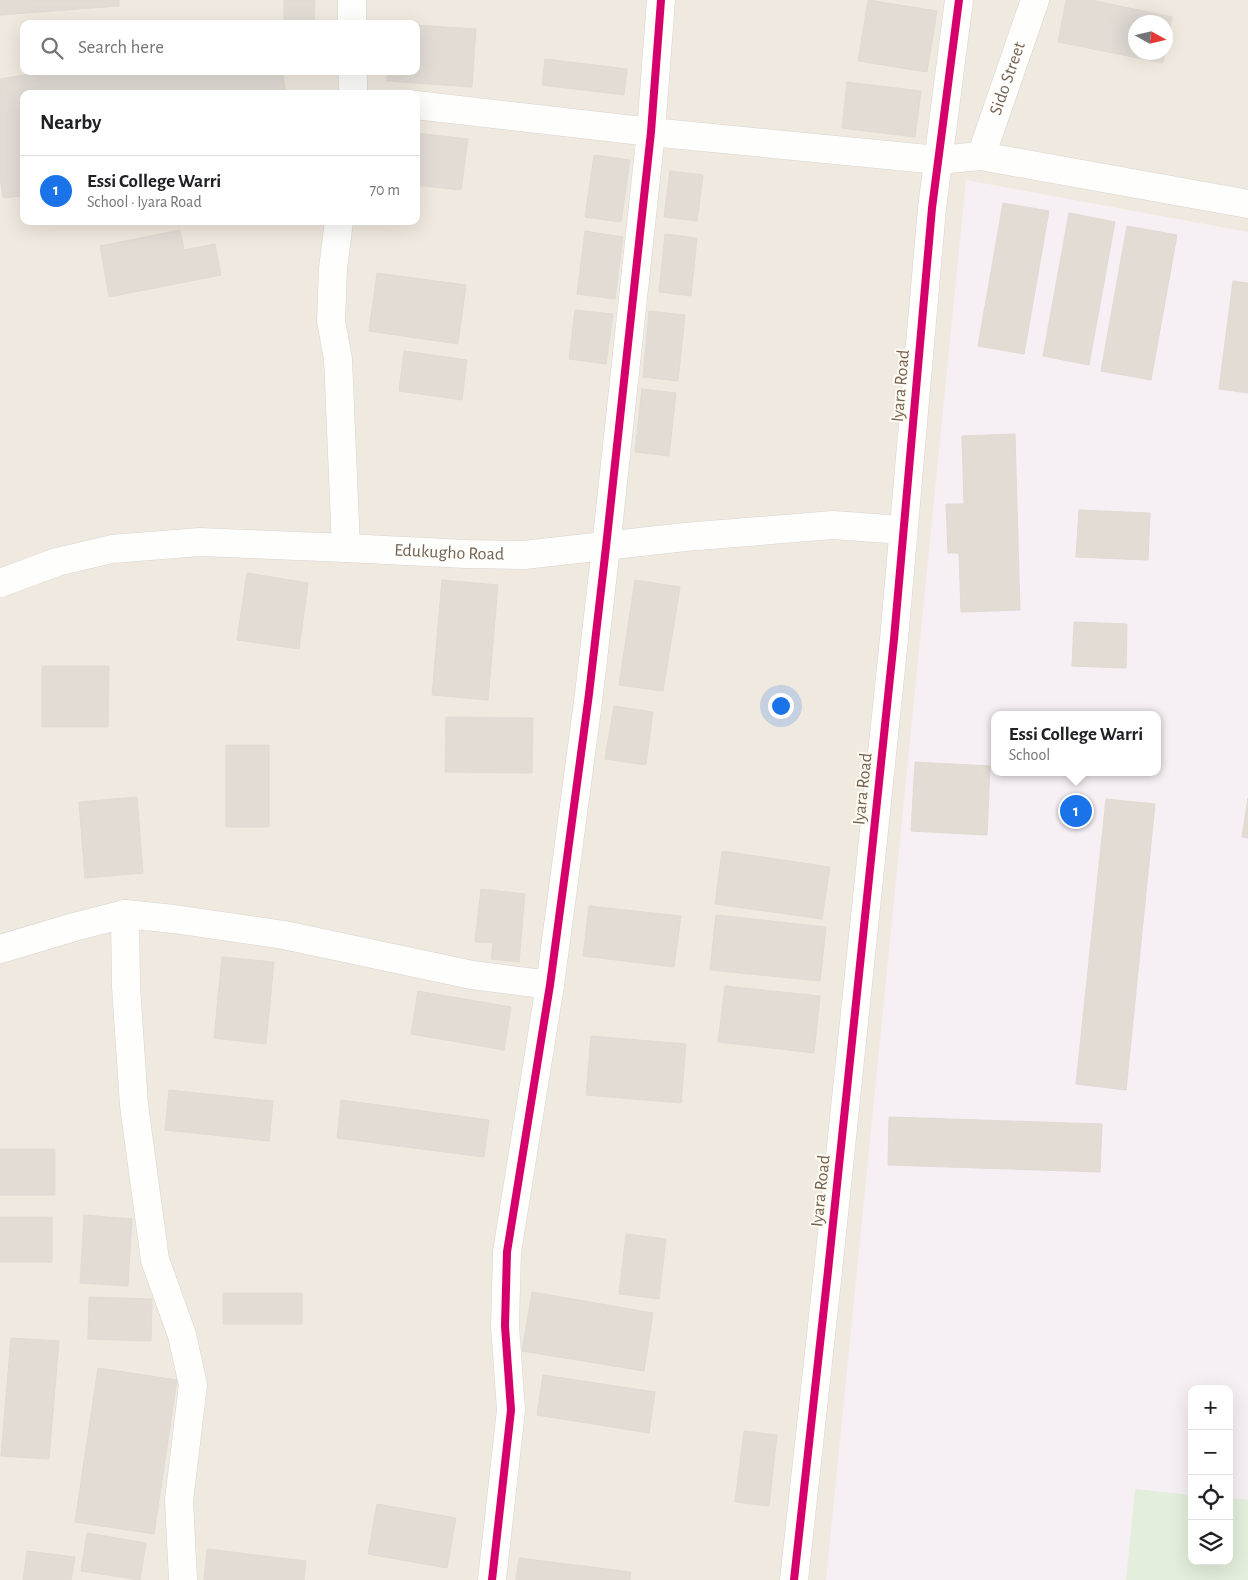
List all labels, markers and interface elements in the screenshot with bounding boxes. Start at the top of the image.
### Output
north arrow [1128,15,1173,60]
search box [20,20,420,75]
icon: search [38,34,66,62]
text: Search here [78,38,164,57]
street label: Sido Street [987,39,1029,118]
text: Nearby [40,112,101,133]
text: Essi College Warri [87,172,221,191]
text: 1 [53,182,59,198]
text: 70 m [369,182,400,198]
text: School · Iyara Road [87,194,202,210]
street label: Iyara Road [889,349,913,423]
street label: Edukugho Road [394,541,504,564]
your location [768,693,794,719]
popup [991,711,1161,776]
text: Essi College Warri [1009,725,1143,744]
text: School [1009,747,1050,763]
street label: Iyara Road [850,752,876,826]
pin: 1 [1060,792,1092,830]
street label: Iyara Road [808,1154,834,1228]
map controls [1188,1385,1233,1565]
button: + [1188,1385,1233,1430]
button: − [1188,1430,1233,1475]
button: locate [1188,1475,1233,1520]
button: layers [1188,1520,1233,1565]

